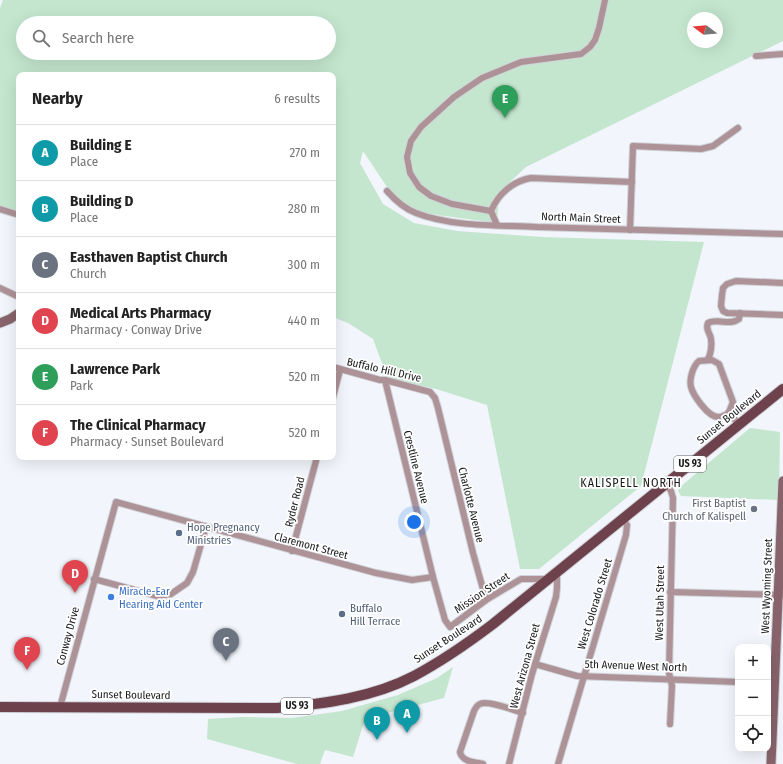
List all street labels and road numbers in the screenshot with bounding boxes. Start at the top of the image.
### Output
street label: North Main Street [541,210,621,226]
street label: Buffalo Hill Drive [346,355,422,385]
street label: Sunset Boulevard [694,387,764,447]
street label: Crestline Avenue [401,429,431,505]
road number: US 93 [674,456,706,472]
street label: Charlotte Avenue [455,466,487,544]
street label: Ryder Road [282,475,308,529]
street label: Claremont Street [273,530,350,562]
street label: West Wyoming Street [759,538,775,634]
street label: West Colorado Street [575,557,615,651]
street label: West Utah Street [653,565,667,641]
street label: Mission Street [452,570,512,616]
street label: Conway Drive [54,605,82,667]
street label: Sunset Boulevard [411,612,485,666]
street label: West Arizona Street [507,622,543,710]
street label: 5th Avenue West North [584,658,688,674]
street label: Sunset Boulevard [92,688,170,702]
road number: US 93 [281,698,313,714]

